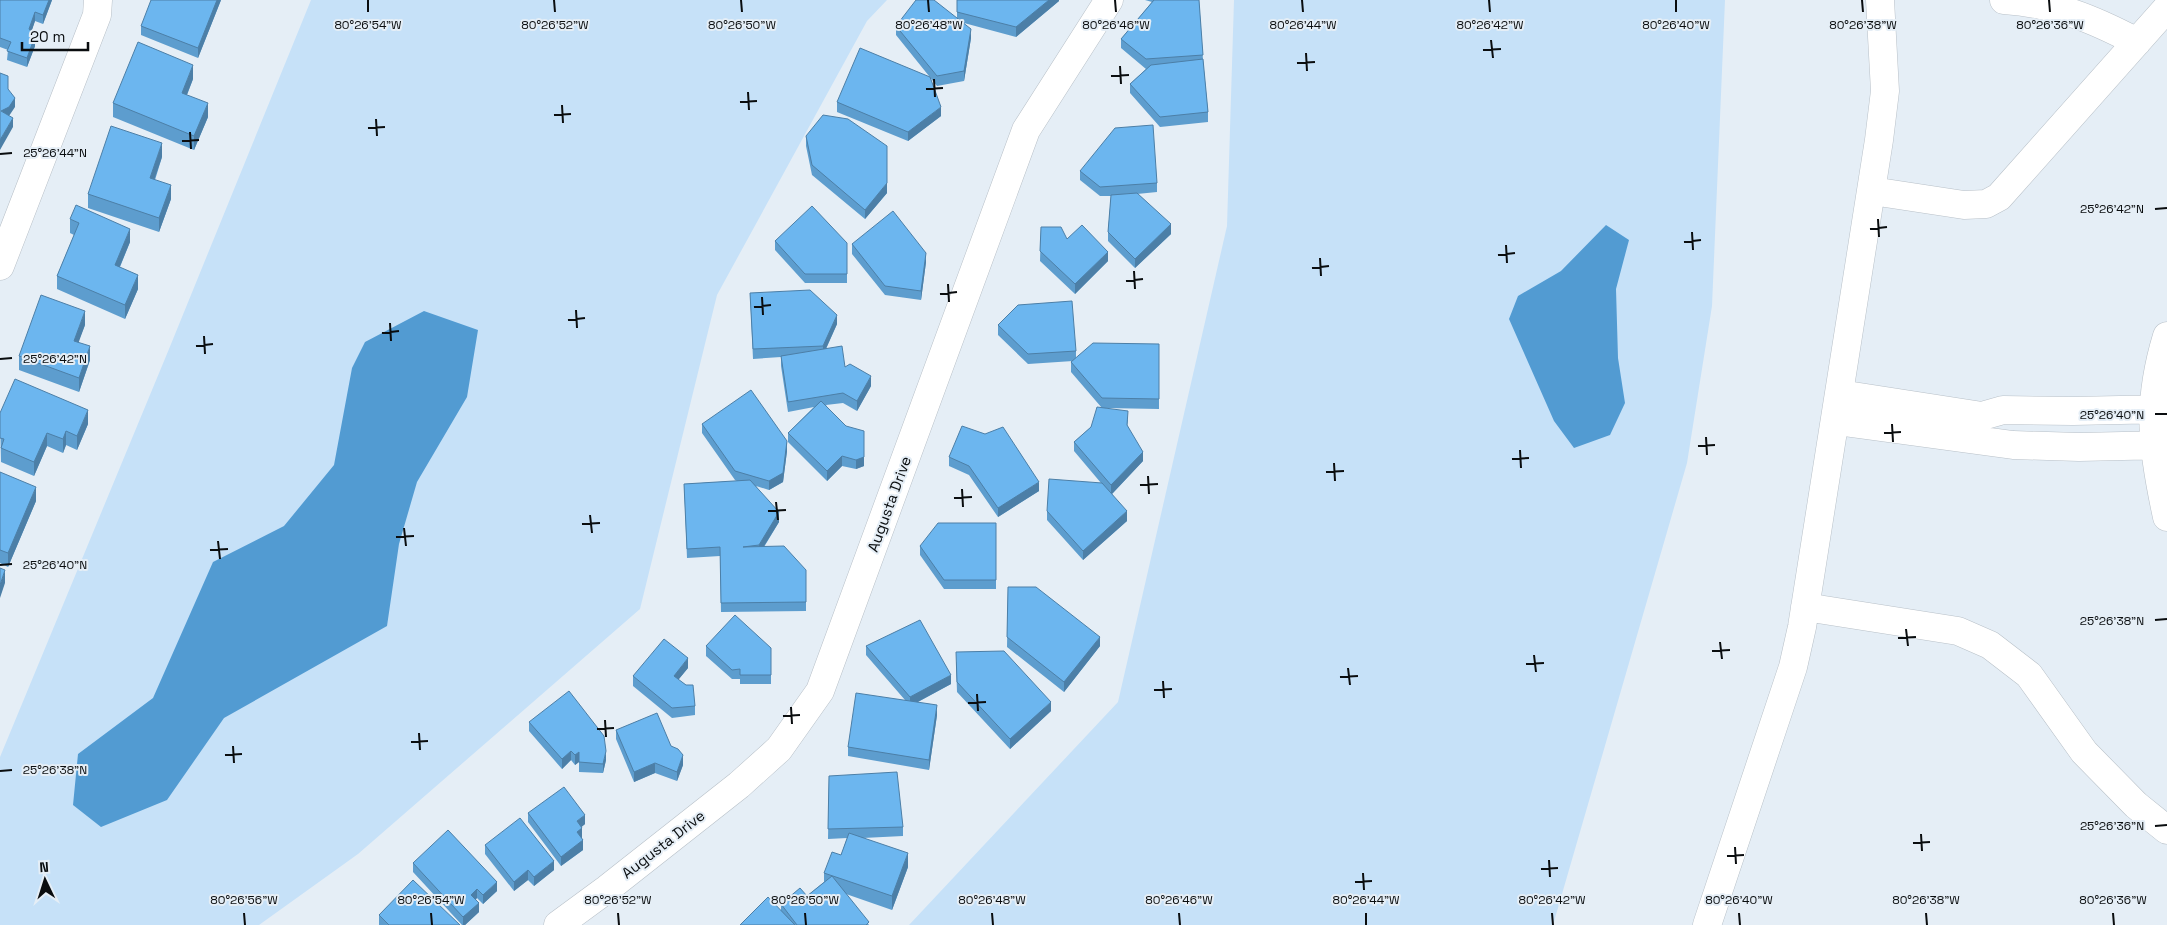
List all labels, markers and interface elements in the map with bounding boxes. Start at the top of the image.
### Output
text: 80°26'54"W [334,17,402,33]
text: 80°26'52"W [521,17,589,33]
text: 80°26'50"W [708,17,776,33]
text: 80°26'48"W [895,17,963,33]
text: 80°26'46"W [1082,17,1150,33]
text: 80°26'44"W [1270,17,1337,33]
text: 80°26'42"W [1456,17,1524,33]
text: 80°26'40"W [1642,17,1710,33]
text: 80°26'38"W [1829,17,1897,33]
text: 80°26'36"W [2016,17,2084,33]
scale bar [22,20,89,52]
text: 20 m [30,27,65,46]
text: 25°26'44"N [23,145,87,161]
text: 25°26'42"N [2080,201,2144,217]
text: 25°26'42"N [23,351,87,367]
text: 25°26'40"N [2080,407,2144,423]
street label: Augusta Drive [863,453,915,554]
text: 25°26'40"N [23,557,87,573]
text: 25°26'38"N [2080,613,2144,629]
text: 25°26'38"N [23,762,87,778]
street label: Augusta Drive [618,806,709,882]
text: 25°26'36"N [2080,818,2144,834]
north arrow [20,855,70,905]
text: N [39,858,49,876]
text: 80°26'56"W [210,892,278,908]
text: 80°26'54"W [397,892,465,908]
text: 80°26'52"W [584,892,652,908]
text: 80°26'50"W [771,892,839,908]
text: 80°26'48"W [958,892,1026,908]
text: 80°26'46"W [1145,892,1213,908]
text: 80°26'44"W [1333,892,1400,908]
text: 80°26'42"W [1518,892,1586,908]
text: 80°26'40"W [1705,892,1773,908]
text: 80°26'38"W [1892,892,1960,908]
text: 80°26'36"W [2079,892,2147,908]

